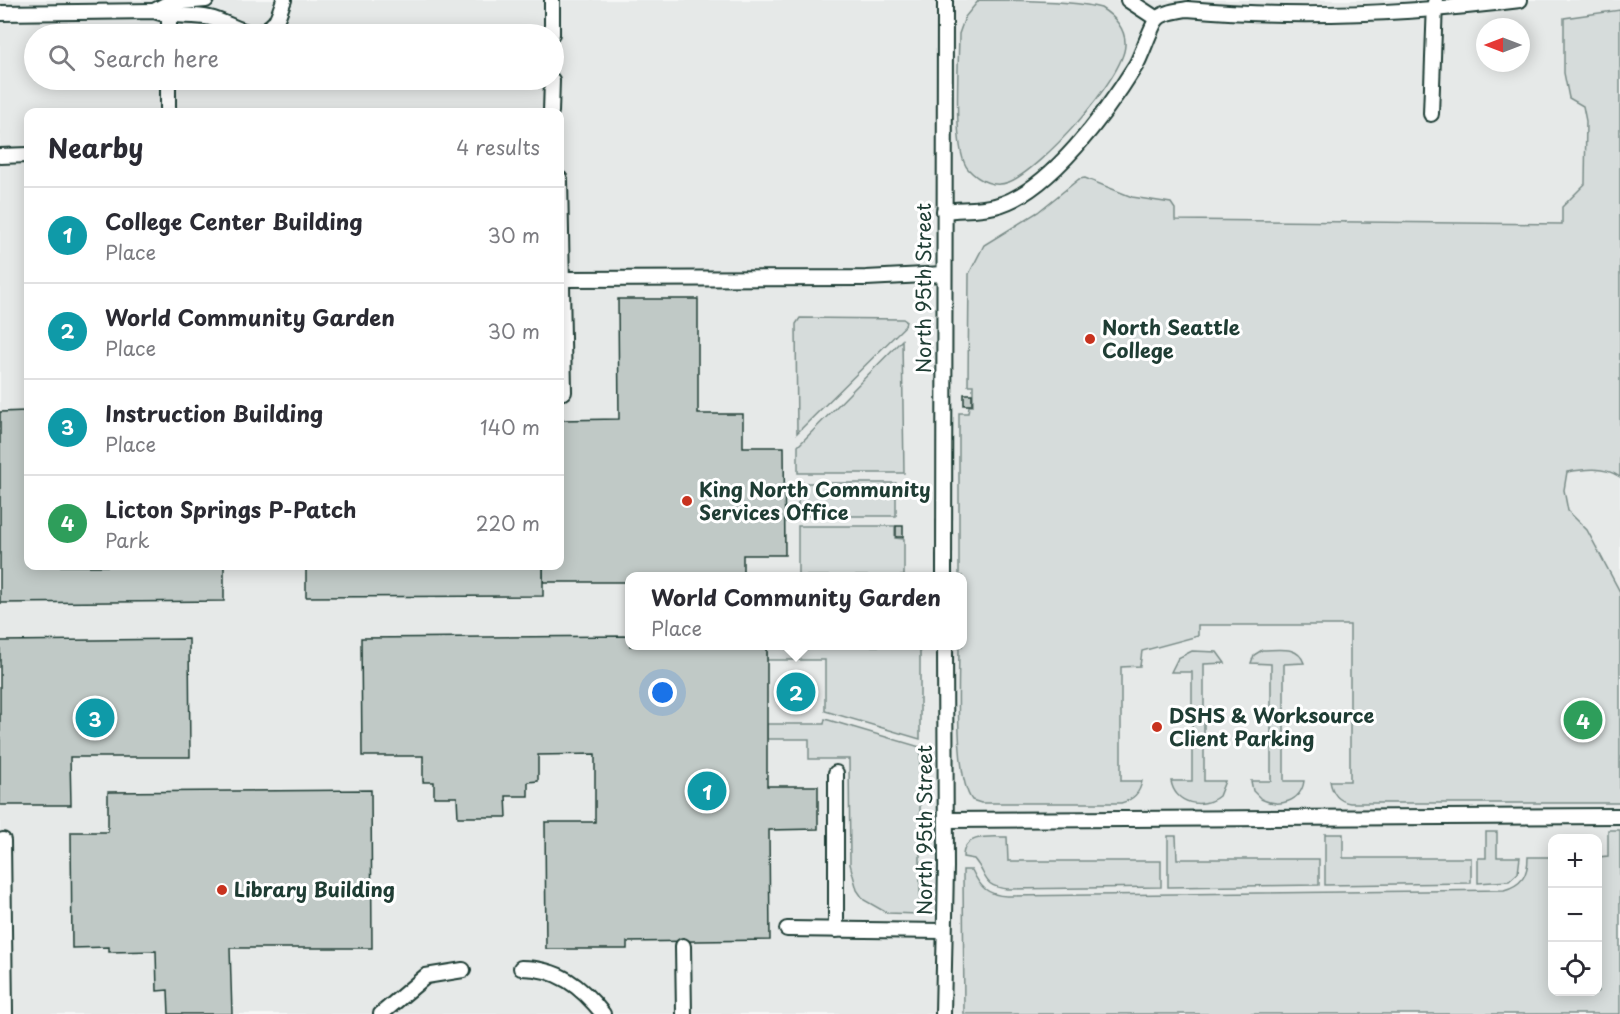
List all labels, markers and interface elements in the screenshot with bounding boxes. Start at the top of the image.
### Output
north arrow [1476,18,1530,72]
search box [24,24,564,90]
icon: search [45,41,78,74]
text: Search here [93,41,219,74]
text: Nearby [48,128,143,167]
text: 4 results [456,132,540,162]
street label: North 95th Street [908,203,938,373]
text: College Center Building [105,204,363,237]
text: 1 [63,220,72,250]
text: 30 m [487,220,540,250]
text: Place [105,237,156,267]
text: World Community Garden [105,300,395,333]
place label: North Seattle College [1102,312,1240,365]
text: 2 [60,316,75,346]
text: 30 m [487,316,540,346]
marker: North Seattle College [1083,332,1097,346]
text: Place [105,333,156,363]
text: Instruction Building [105,396,323,429]
text: 3 [61,412,74,442]
text: 140 m [480,412,540,442]
text: Place [105,429,156,459]
place label: King North Community Services Office [699,474,931,527]
text: Licton Springs P-Patch [105,492,356,525]
marker: King North Community Services Office [680,494,694,508]
text: 4 [61,508,74,538]
text: 220 m [476,508,540,538]
text: Park [105,525,150,555]
popup [625,572,967,650]
text: World Community Garden [651,580,941,613]
text: Place [651,613,702,643]
pin: 2 [776,670,816,714]
your location [648,678,677,707]
pin: 3 [76,696,115,740]
pin: 4 [1564,698,1602,742]
place label: DSHS & Worksource Client Parking [1169,700,1375,753]
marker: DSHS & Worksource Client Parking [1150,720,1164,734]
street label: North 95th Street [909,745,939,915]
pin: 1 [688,768,726,814]
map controls [1548,834,1602,996]
button: + [1548,834,1602,888]
place label: Library Building [234,874,395,904]
marker: Library Building [215,883,229,897]
button: − [1548,888,1602,942]
button: locate [1548,942,1602,996]

